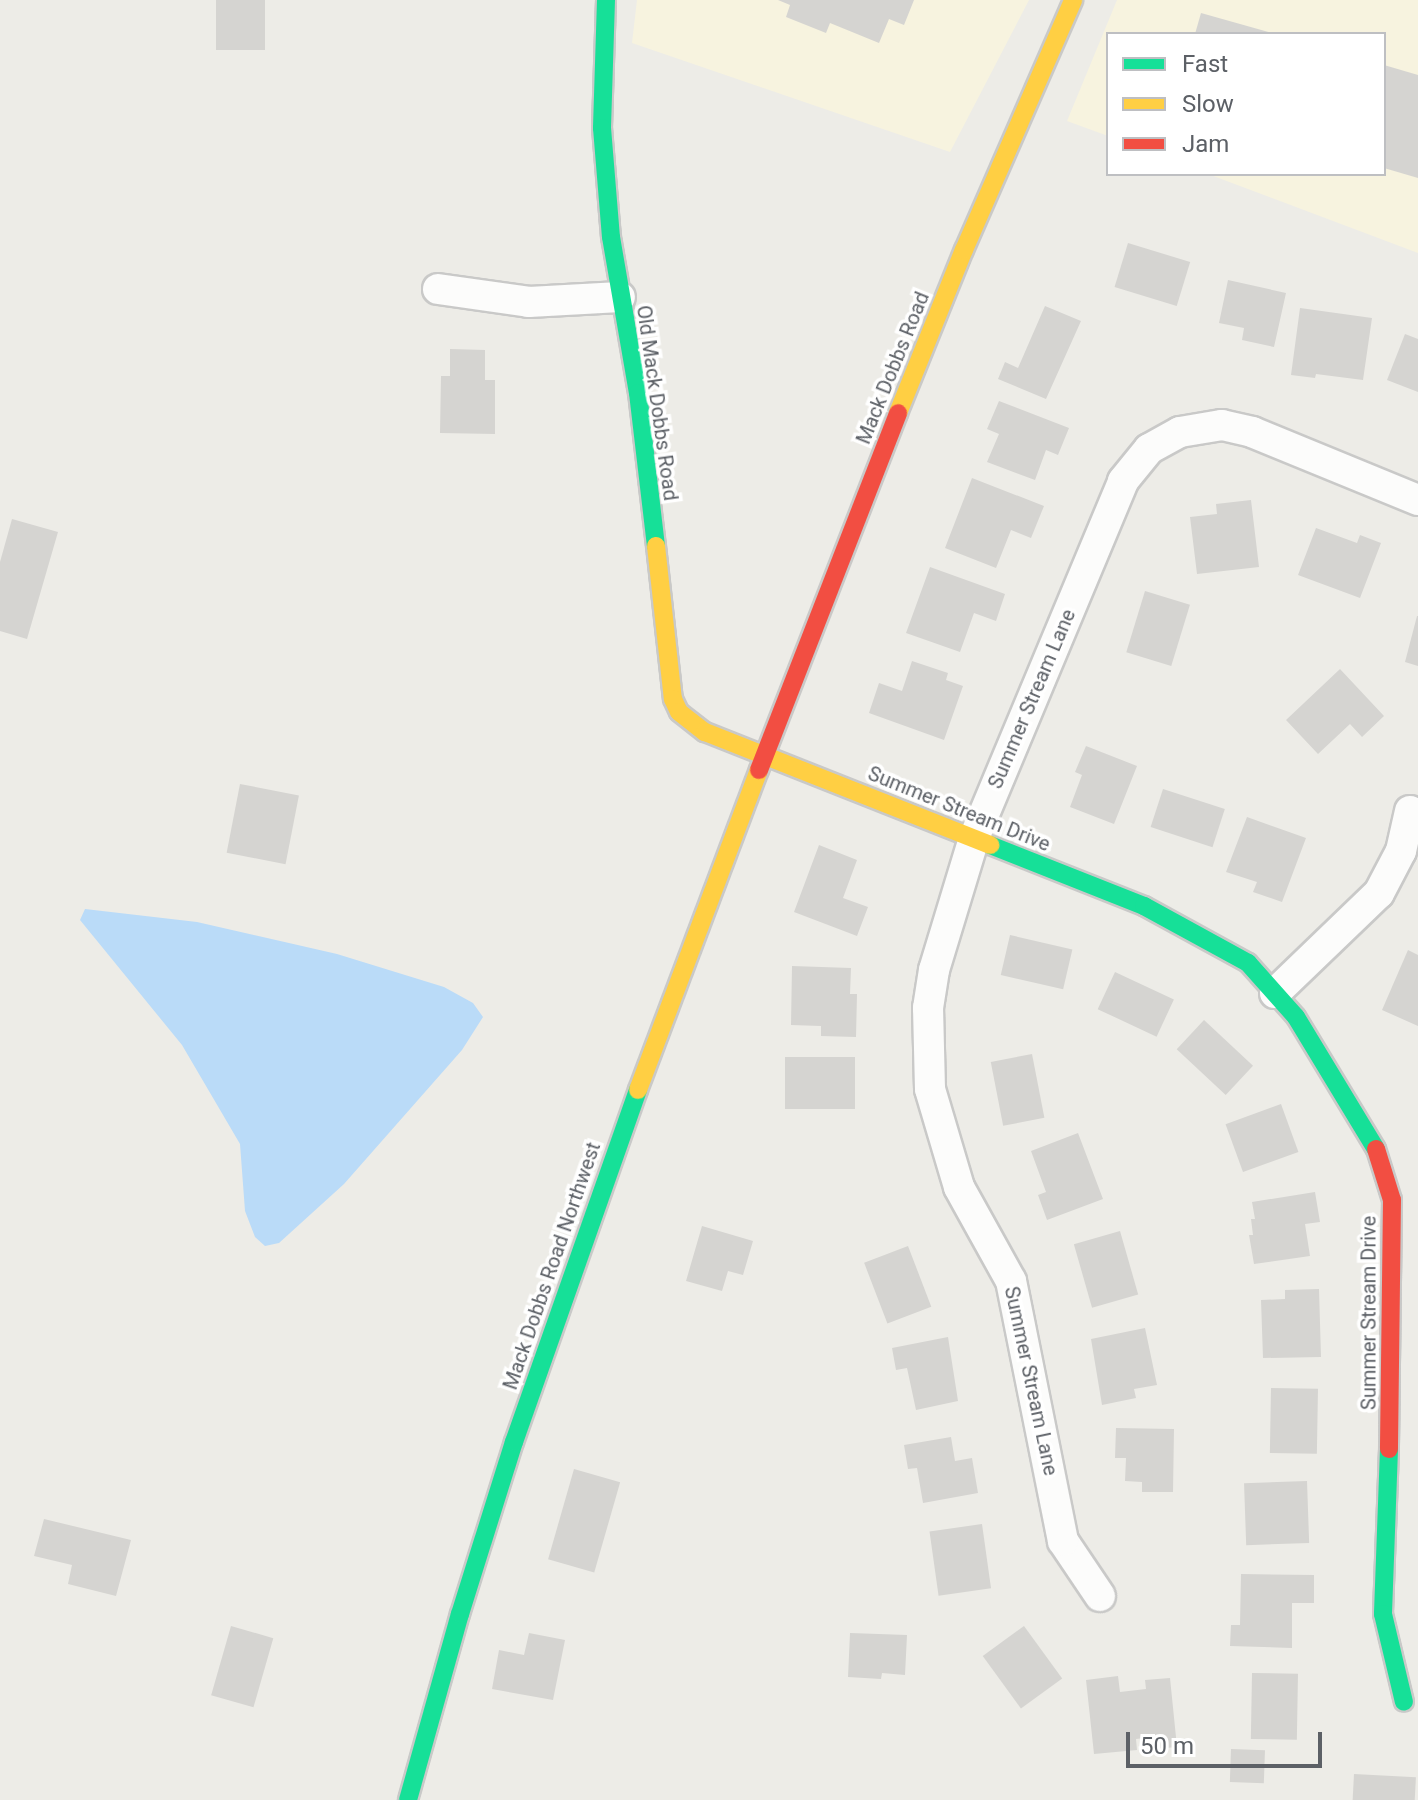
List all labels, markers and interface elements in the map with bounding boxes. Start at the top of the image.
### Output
legend [1106,32,1386,176]
text: Fast [1182,50,1228,78]
text: Slow [1182,90,1234,118]
text: Jam [1182,130,1229,158]
street label: Mack Dobbs Road [852,288,934,448]
street label: Old Mack Dobbs Road [631,304,683,502]
street label: Summer Stream Lane [983,606,1081,792]
street label: Summer Stream Drive [864,761,1054,857]
street label: Mack Dobbs Road Northwest [498,1139,606,1393]
street label: Summer Stream Drive [1357,1216,1381,1410]
street label: Summer Stream Lane [999,1284,1063,1478]
scale bar [1130,1716,1326,1766]
text: 50 m [1140,1732,1194,1760]

